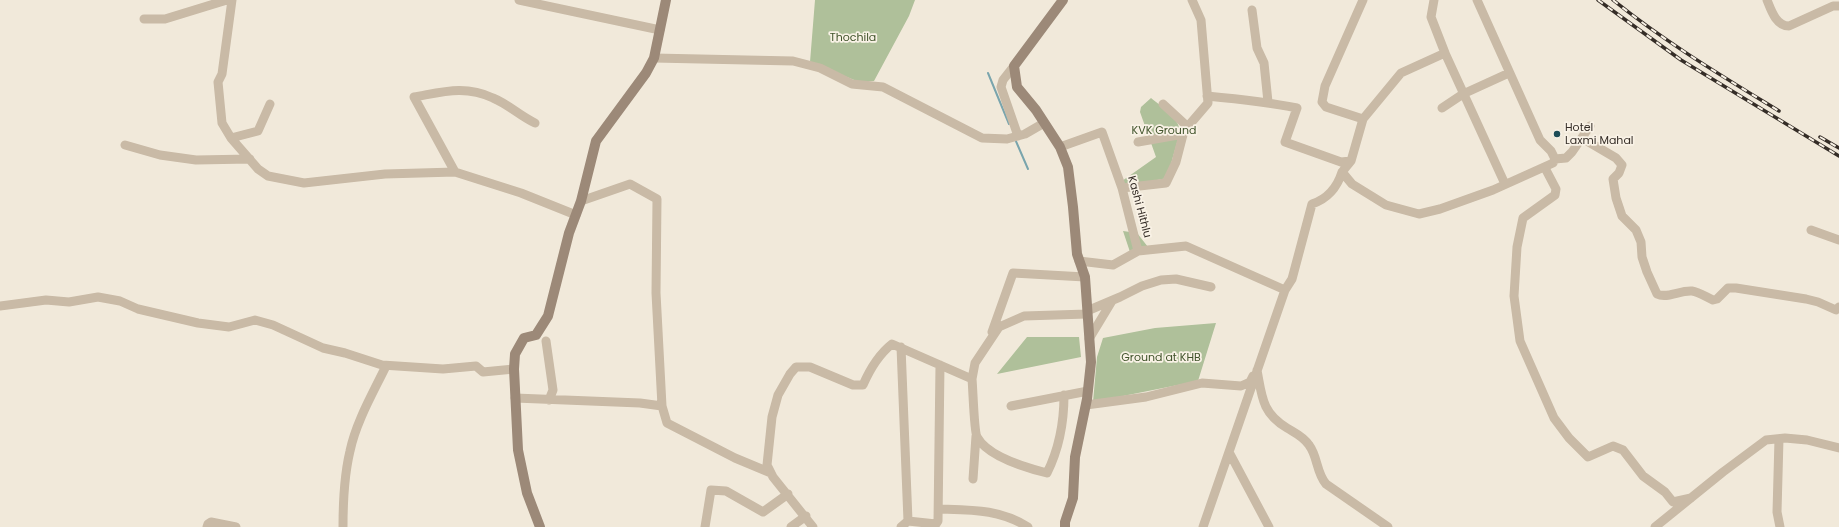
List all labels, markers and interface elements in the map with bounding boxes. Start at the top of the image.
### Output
park label: Thochila [830,31,876,45]
place label: Hotel Laxmi Mahal [1565,121,1634,147]
park label: KVK Ground [1132,124,1196,138]
marker: Hotel Laxmi Mahal [1552,129,1562,139]
street label: Kashi Hithlu [1124,175,1154,239]
park label: Ground at KHB [1121,351,1201,365]

